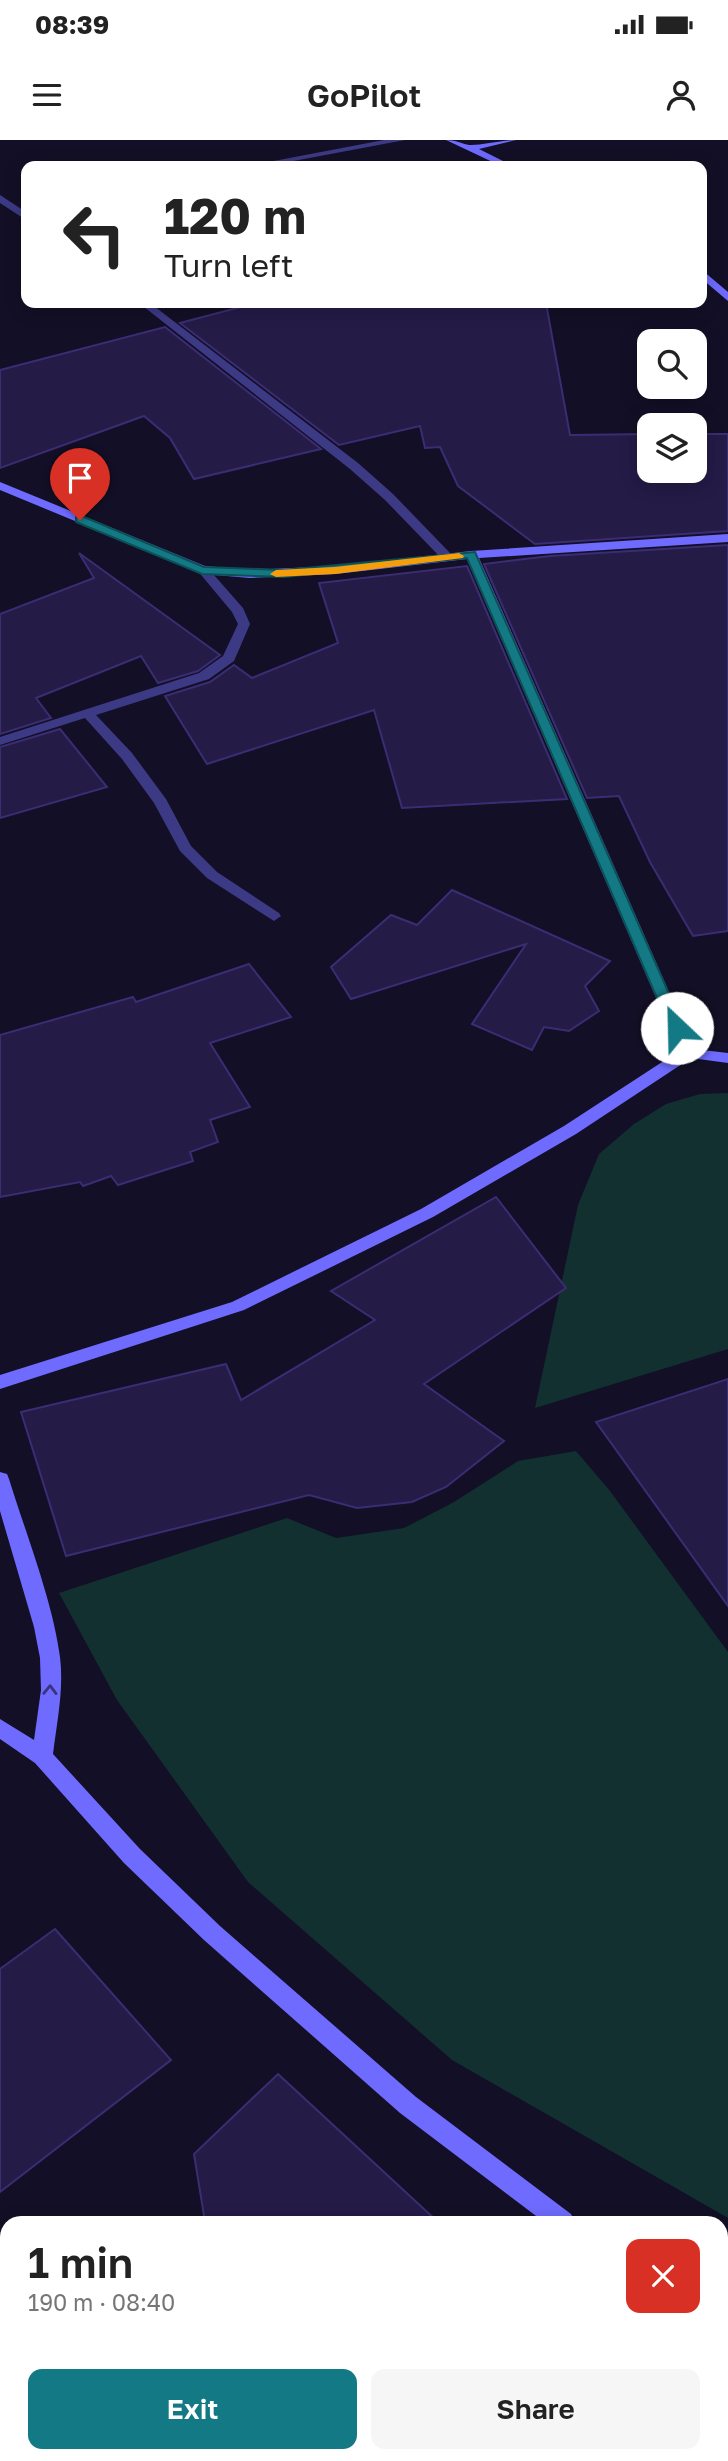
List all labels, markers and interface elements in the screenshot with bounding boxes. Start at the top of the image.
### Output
text: 08:39 [35,9,109,40]
icon: menu [28,76,66,114]
text: GoPilot [307,76,421,114]
icon: person [662,76,700,114]
text: 120 m [164,186,306,245]
icon: left [49,189,140,280]
text: Turn left [164,246,293,284]
map controls [637,329,707,483]
button: search [637,329,707,399]
button: layers [637,413,707,483]
pin [50,448,110,520]
icon: arrive [61,459,99,497]
position arrow [640,991,714,1065]
one-way arrow [43,1684,58,1695]
text: 1 min [28,2237,133,2287]
button: close [626,2239,700,2313]
text: 190 m · 08:40 [28,2288,175,2316]
button: Exit [28,2369,357,2449]
button: Share [371,2369,700,2449]

